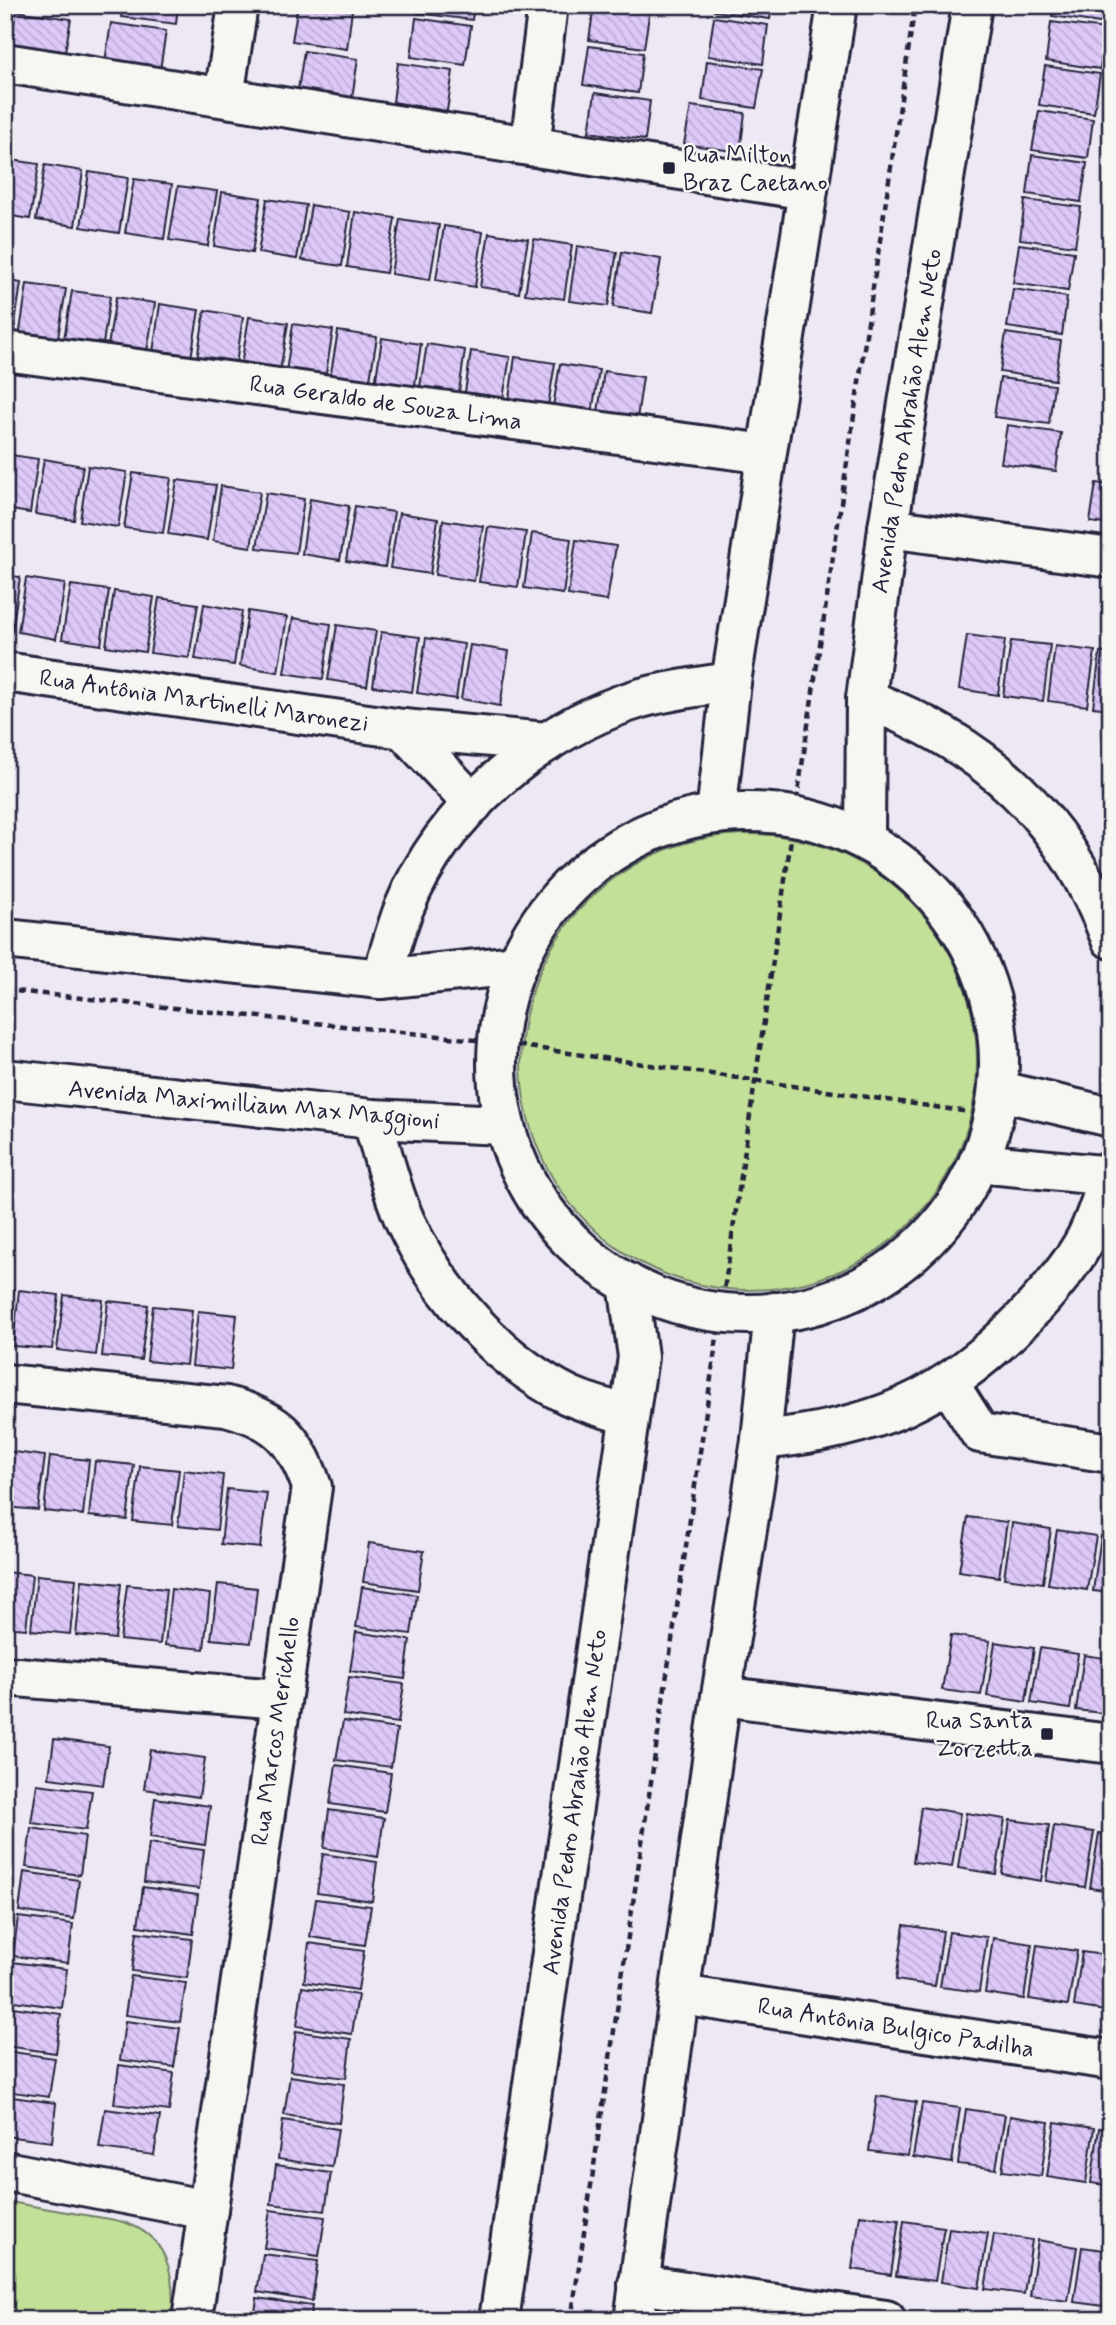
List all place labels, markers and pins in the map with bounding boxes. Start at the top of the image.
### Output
place label: Rua Milton Braz Caetano [683,140,827,199]
marker: Rua Milton Braz Caetano [661,160,677,176]
place label: Rua Santa Zorzetta [926,1706,1033,1765]
marker: Rua Santa Zorzetta [1039,1726,1055,1742]

